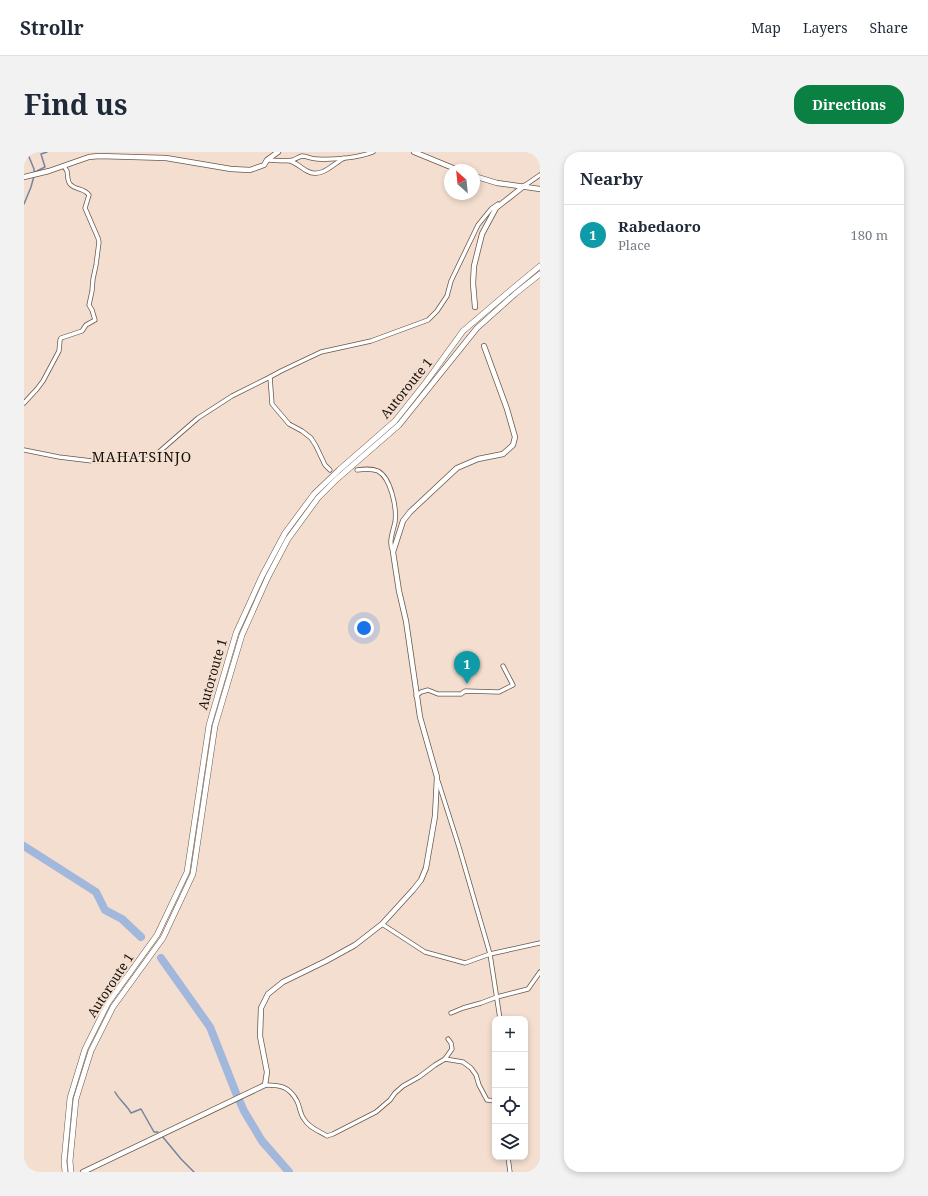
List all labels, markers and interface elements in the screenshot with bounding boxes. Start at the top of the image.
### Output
text: Strollr [20,15,84,41]
text: Map [751,18,781,37]
text: Layers [803,18,848,37]
text: Share [870,18,908,37]
text: Find us [24,85,128,123]
button: Directions [794,85,904,124]
north arrow [444,164,480,200]
text: Nearby [580,167,643,190]
text: Rabedaoro [618,216,701,236]
text: 1 [589,226,597,244]
text: 180 m [851,226,888,244]
text: Place [618,236,651,254]
street label: Autoroute 1 [376,354,436,422]
district label: MAHATSINJO [92,447,192,466]
your location [354,618,374,638]
street label: Autoroute 1 [193,636,231,712]
pin: 1 [454,651,480,684]
street label: Autoroute 1 [82,949,138,1021]
map controls [492,1016,528,1160]
button: + [492,1016,528,1052]
button: − [492,1052,528,1088]
button: locate [492,1088,528,1124]
button: layers [492,1124,528,1160]

